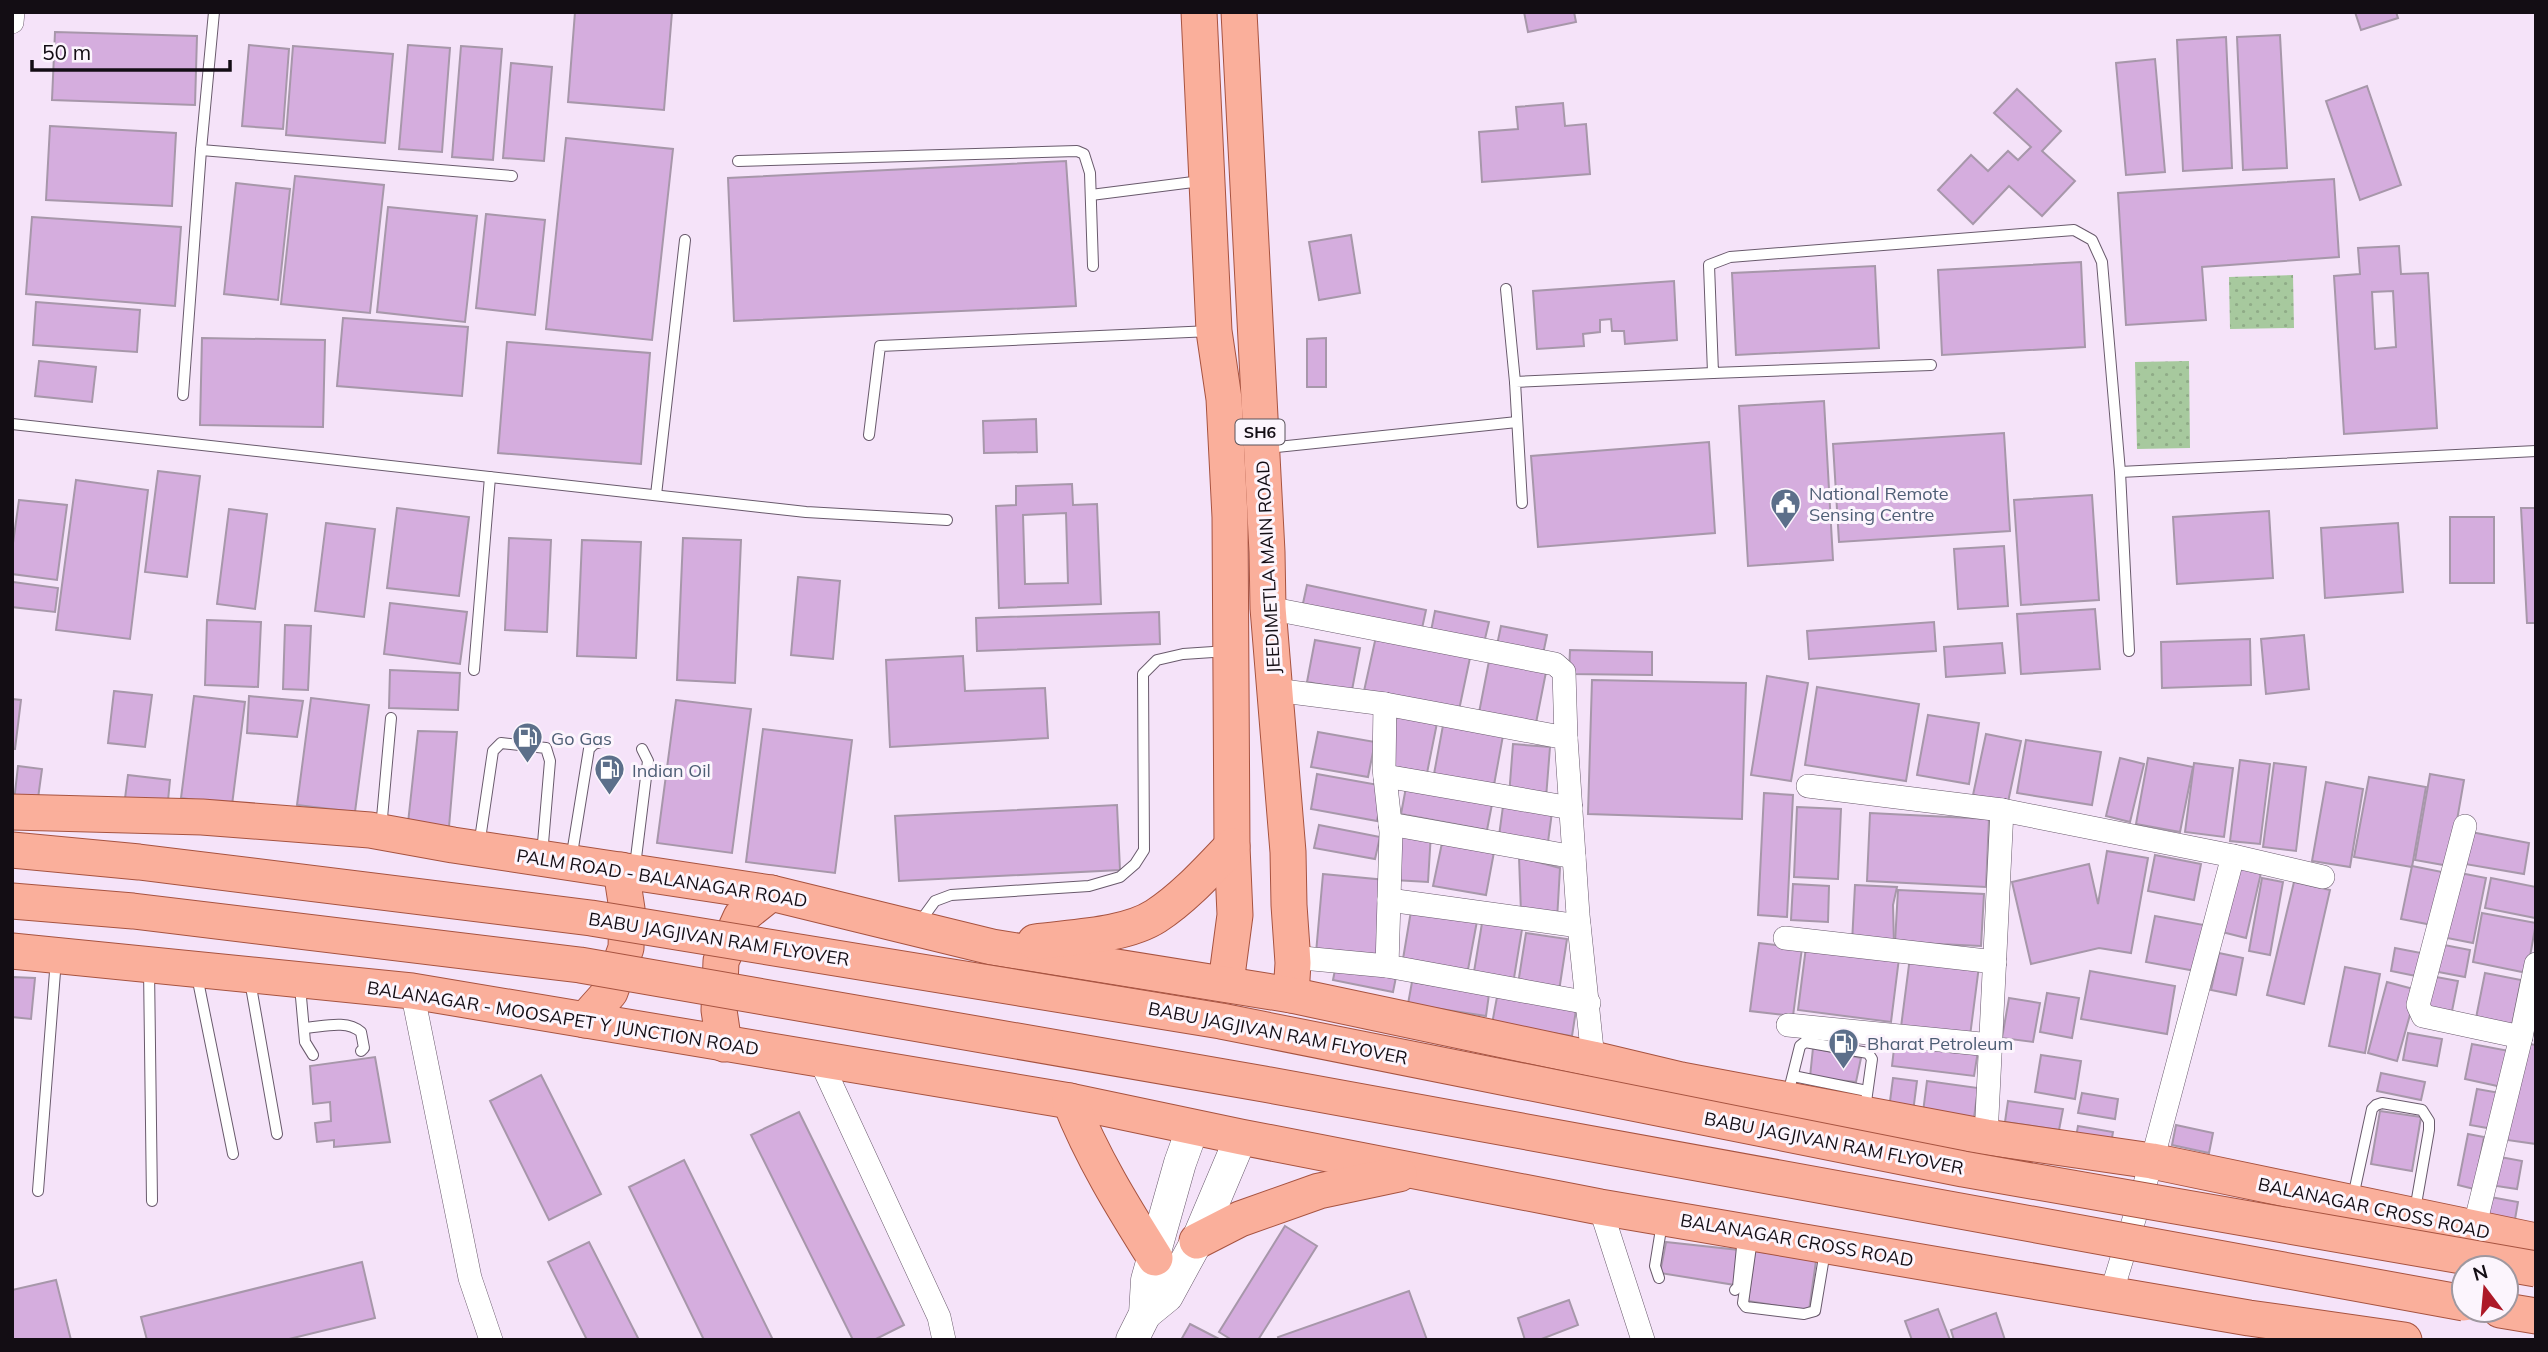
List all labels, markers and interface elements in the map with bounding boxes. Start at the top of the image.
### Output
scale bar [32,28,229,72]
text: 50 m [42,39,91,65]
road number: SH6 [1236,420,1284,444]
street label: JEEDIMETLA MAIN ROAD [1251,460,1285,674]
place label: National Remote Sensing Centre [1809,482,1948,526]
public building icon: National Remote Sensing Centre [1769,486,1803,530]
fuel station icon: Go Gas [511,721,545,765]
place label: Go Gas [551,727,612,750]
fuel station icon: Indian Oil [592,753,626,797]
place label: Indian Oil [632,759,711,782]
street label: PALM ROAD - BALANAGAR ROAD [515,844,809,912]
street label: BABU JAGJIVAN RAM FLYOVER [587,907,851,971]
street label: BALANAGAR - MOOSAPET Y JUNCTION ROAD [366,976,760,1060]
street label: BABU JAGJIVAN RAM FLYOVER [1146,997,1410,1069]
fuel station icon: Bharat Petroleum [1827,1026,1861,1070]
place label: Bharat Petroleum [1867,1032,2013,1055]
street label: BABU JAGJIVAN RAM FLYOVER [1702,1107,1966,1179]
street label: BALANAGAR CROSS ROAD [2256,1172,2492,1244]
street label: BALANAGAR CROSS ROAD [1679,1208,1915,1272]
north arrow [2450,1254,2520,1324]
text: N [2470,1259,2491,1286]

